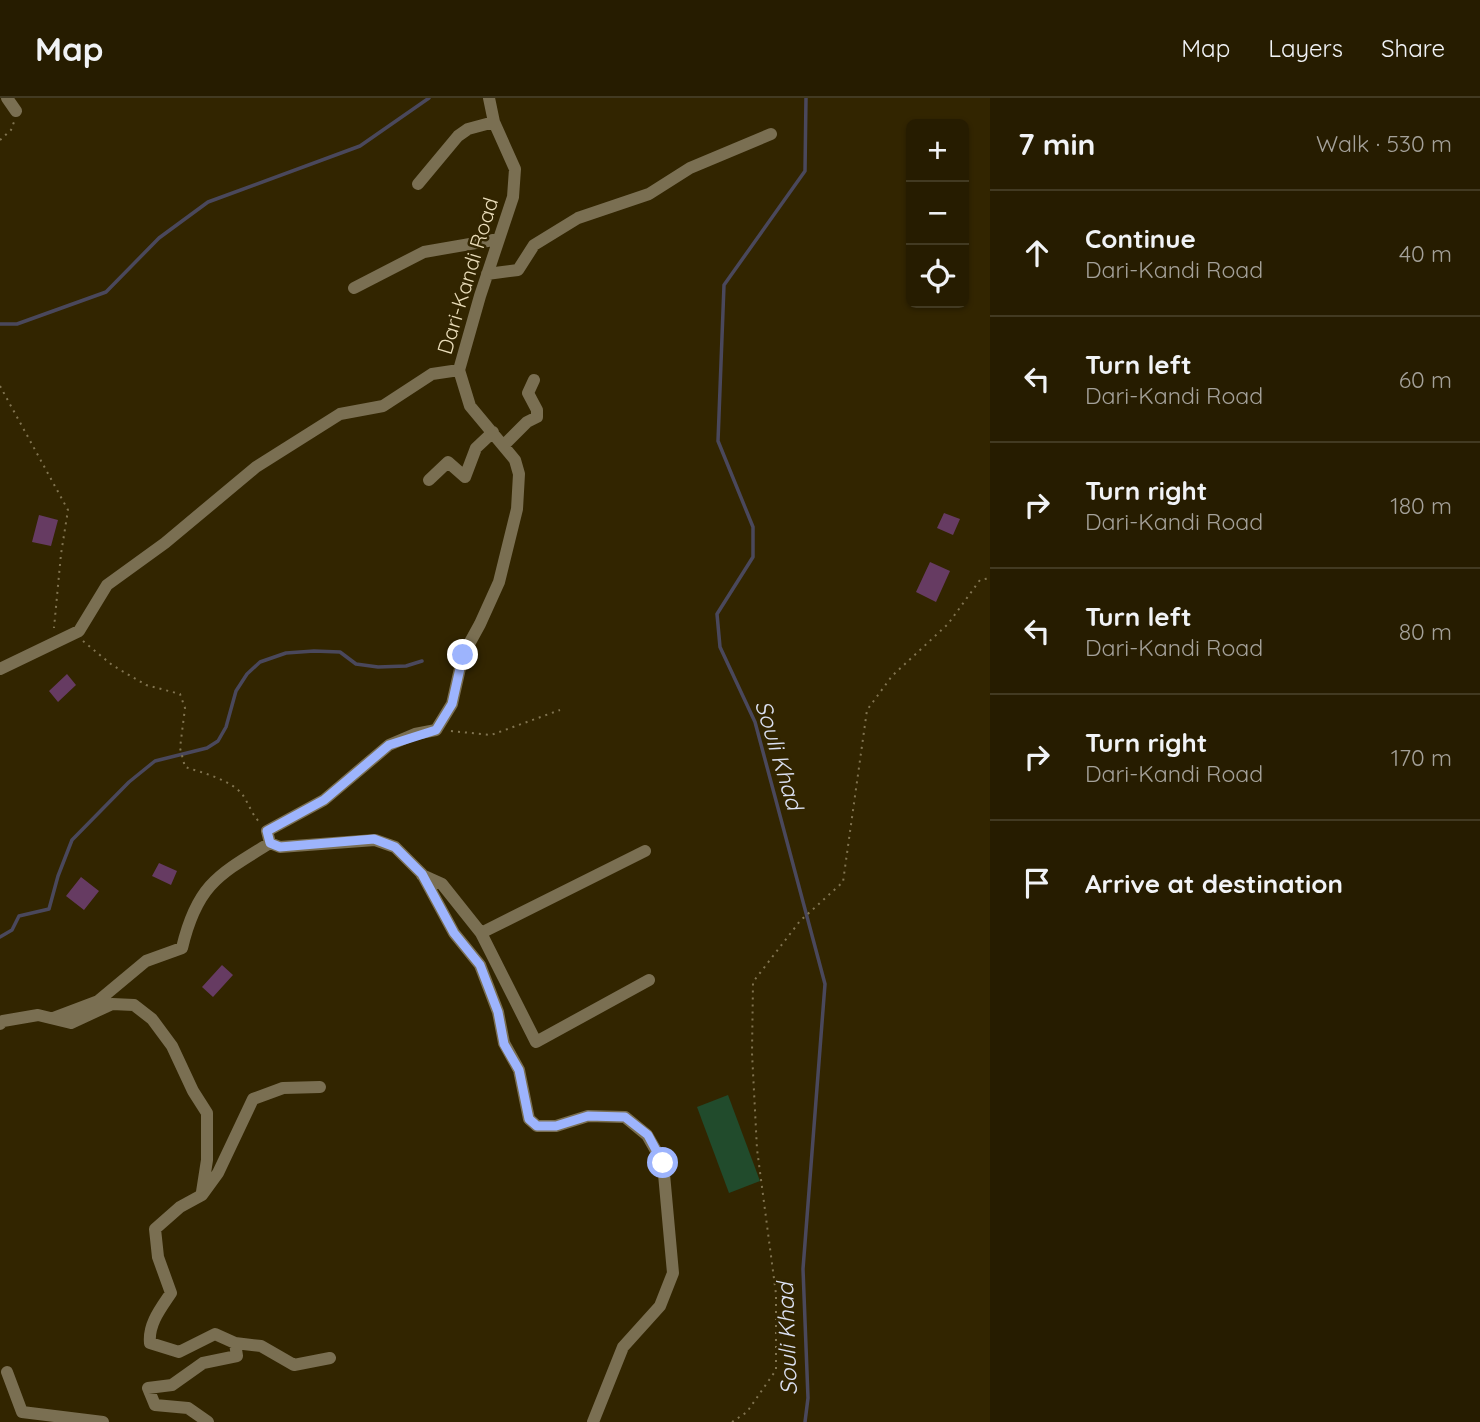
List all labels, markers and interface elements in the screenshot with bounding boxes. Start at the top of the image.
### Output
text: Map [35,28,103,69]
text: Map [1181,33,1230,63]
text: Layers [1268,33,1343,63]
text: Share [1381,33,1445,63]
map controls [906,119,969,308]
button: + [906,119,969,182]
text: 7 min [1018,125,1096,163]
text: Walk · 530 m [1316,129,1452,158]
button: − [906,182,969,245]
street label: Dari-Kandi Road [431,194,503,357]
text: Continue [1085,222,1196,255]
icon: ahead [1018,234,1056,272]
text: 40 m [1399,239,1452,268]
button: locate [906,245,969,308]
text: Dari-Kandi Road [1085,255,1263,284]
text: Turn left [1085,348,1192,381]
icon: left [1018,360,1056,398]
text: 60 m [1399,365,1452,394]
text: Dari-Kandi Road [1085,381,1263,410]
text: Turn right [1085,474,1207,507]
icon: right [1018,486,1056,524]
text: 180 m [1390,491,1452,520]
text: Dari-Kandi Road [1085,507,1263,536]
text: Turn left [1085,600,1192,633]
icon: left [1018,612,1056,650]
text: 80 m [1399,617,1452,646]
text: Dari-Kandi Road [1085,633,1263,662]
route end [447,639,478,670]
water label: Souli Khad [749,697,811,816]
text: Turn right [1085,726,1207,759]
icon: right [1018,738,1056,776]
text: 170 m [1391,743,1452,772]
text: Dari-Kandi Road [1085,759,1263,788]
icon: arrive [1018,864,1056,902]
text: Arrive at destination [1085,867,1343,900]
route start [647,1147,678,1178]
water label: Souli Khad [770,1279,803,1396]

